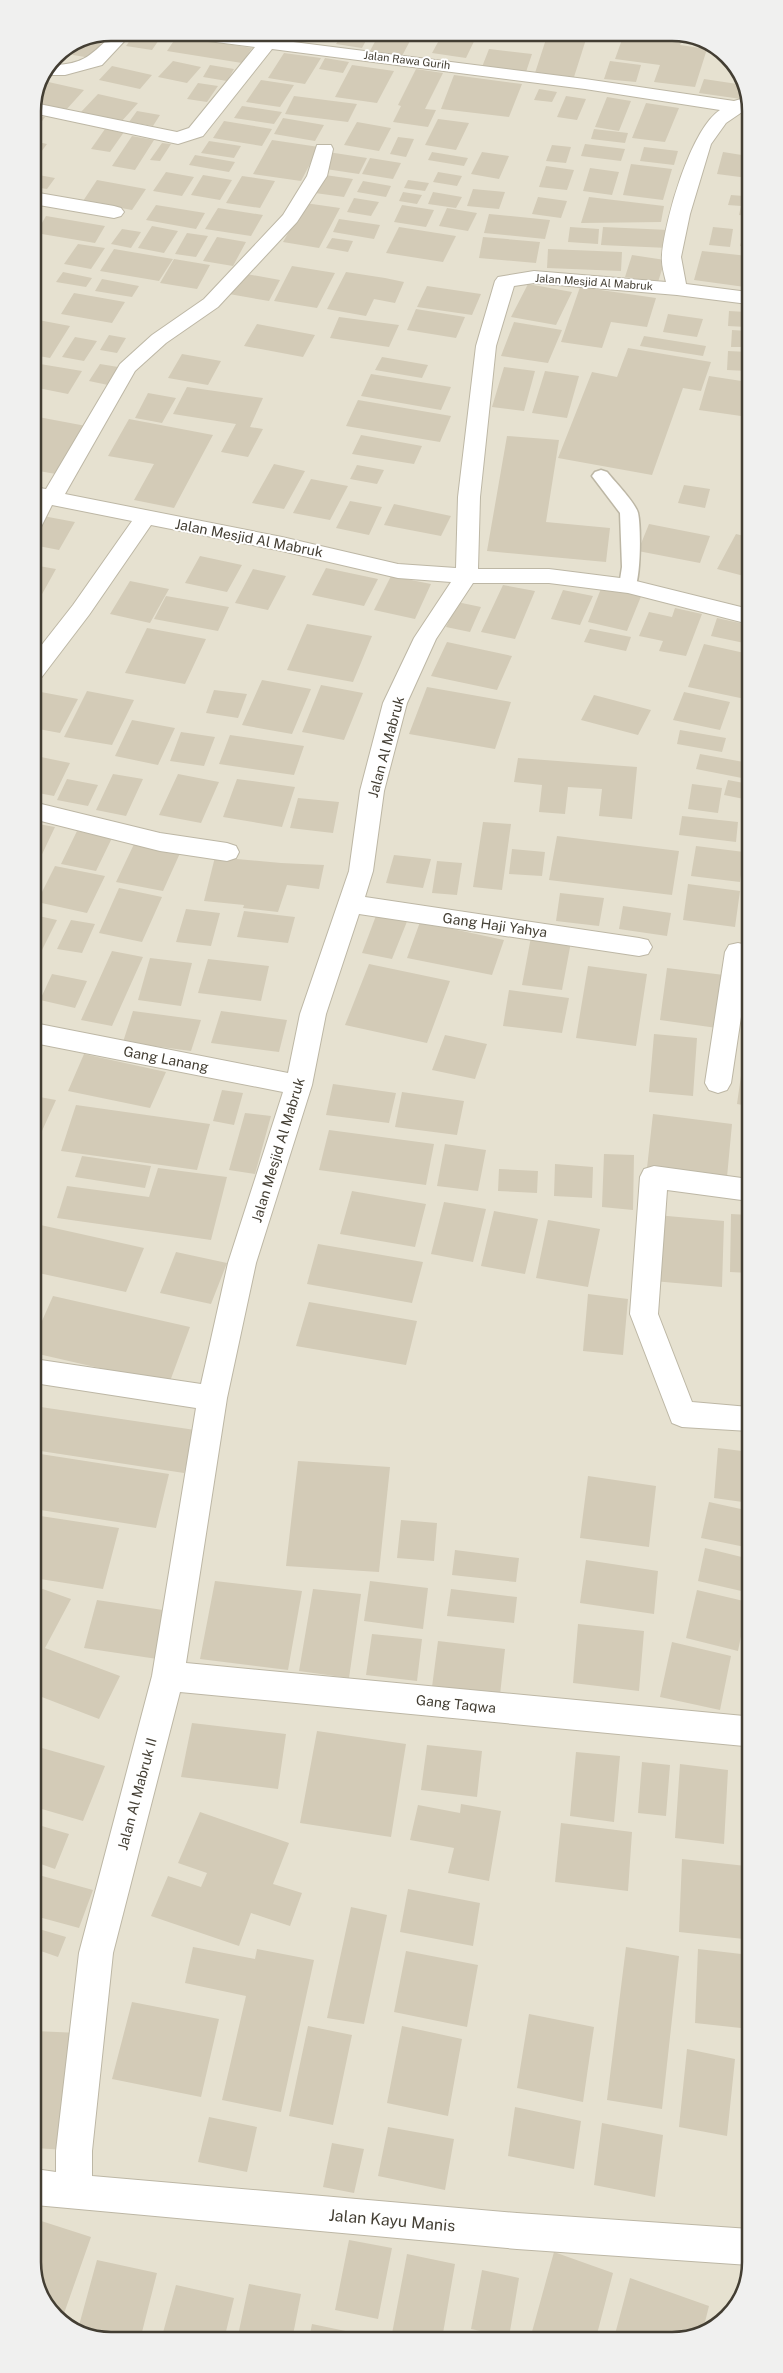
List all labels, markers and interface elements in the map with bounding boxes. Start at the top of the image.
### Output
street label: Jalan Rawa Gurih [363,49,451,71]
street label: Jalan Mesjid Al Mabruk [535,272,653,292]
street label: Jalan Mesjid Al Mabruk [174,516,324,560]
street label: Jalan Al Mabruk [365,694,407,799]
street label: Gang Haji Yahya [442,910,548,940]
street label: Gang Lanang [122,1043,210,1075]
street label: Jalan Mesjid Al Mabruk [248,1076,308,1224]
street label: Gang Taqwa [415,1692,497,1716]
street label: Jalan Al Mabruk II [114,1736,160,1852]
street label: Jalan Kayu Manis [328,2205,456,2236]

